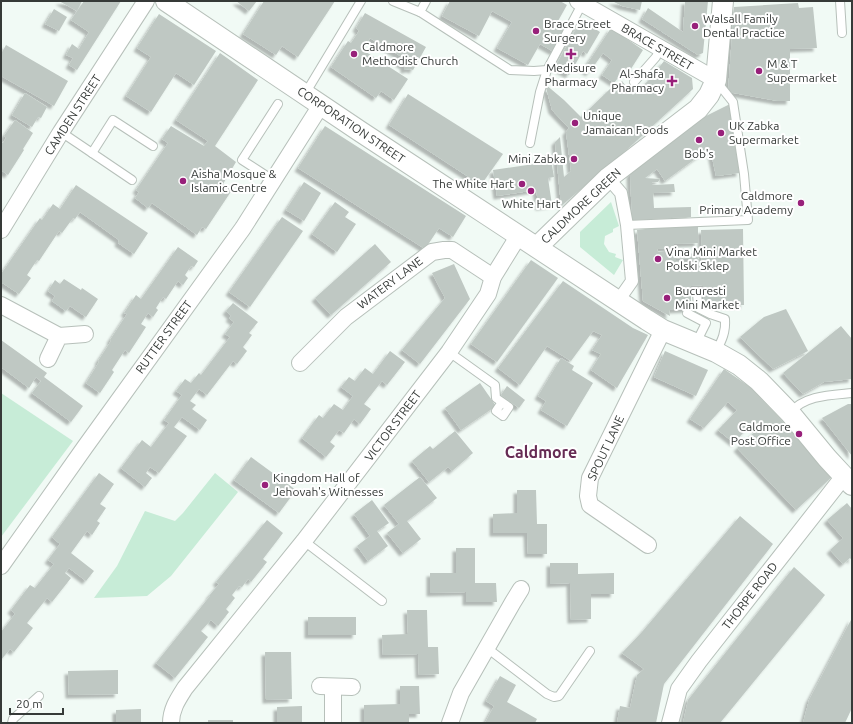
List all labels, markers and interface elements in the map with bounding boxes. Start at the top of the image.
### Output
place label: Walsall Family Dental Practice [703,12,785,39]
place label: Brace Street Surgery [544,17,611,44]
street label: BRACE STREET [619,21,696,72]
marker: Walsall Family Dental Practice [690,21,700,31]
marker: Brace Street Surgery [531,26,541,36]
place label: Caldmore Methodist Church [362,40,458,67]
marker: Caldmore Methodist Church [349,49,359,59]
marker: Medisure Pharmacy [566,49,576,59]
place label: M & T Supermarket [767,57,837,84]
place label: Medisure Pharmacy [545,61,598,88]
marker: M & T Supermarket [754,66,764,76]
place label: Al-Shafa Pharmacy [611,67,664,94]
street label: CAMDEN STREET [42,72,104,157]
marker: Al-Shafa Pharmacy [667,76,677,86]
street label: CORPORATION STREET [295,84,408,165]
place label: Unique Jamaican Foods [583,109,668,136]
marker: Unique Jamaican Foods [570,118,580,128]
place label: UK Zabka Supermarket [729,119,799,146]
marker: UK Zabka Supermarket [716,128,726,138]
marker: Bob's [694,135,704,145]
place label: Bob's [684,147,714,160]
place label: Mini Zabka [508,152,566,165]
marker: Mini Zabka [569,154,579,164]
street label: CALDMORE GREEN [538,165,623,246]
place label: Aisha Mosque & Islamic Centre [191,167,277,194]
marker: Aisha Mosque & Islamic Centre [178,176,188,186]
place label: The White Hart [432,177,514,190]
marker: The White Hart [517,179,527,189]
marker: White Hart [526,186,536,196]
place label: Caldmore Primary Academy [699,189,793,216]
place label: White Hart [502,197,561,210]
marker: Caldmore Primary Academy [796,198,806,208]
place label: Vina Mini Market Polski Sklep [666,245,757,272]
street label: WATERY LANE [355,254,425,311]
marker: Vina Mini Market Polski Sklep [653,254,663,264]
place label: Bucuresti Mini Market [675,284,739,311]
marker: Bucuresti Mini Market [662,293,672,303]
street label: RUTTER STREET [133,298,195,376]
street label: VICTOR STREET [362,388,424,463]
street label: SPOUT LANE [585,413,626,482]
place label: Caldmore Post Office [731,420,791,447]
marker: Caldmore Post Office [794,429,804,439]
district label: Caldmore [505,443,577,461]
place label: Kingdom Hall of Jehovah's Witnesses [273,471,384,498]
marker: Kingdom Hall of Jehovah's Witnesses [260,480,270,490]
street label: THORPE ROAD [719,560,780,632]
scale bar [10,690,63,716]
text: 20 m [16,697,43,710]

